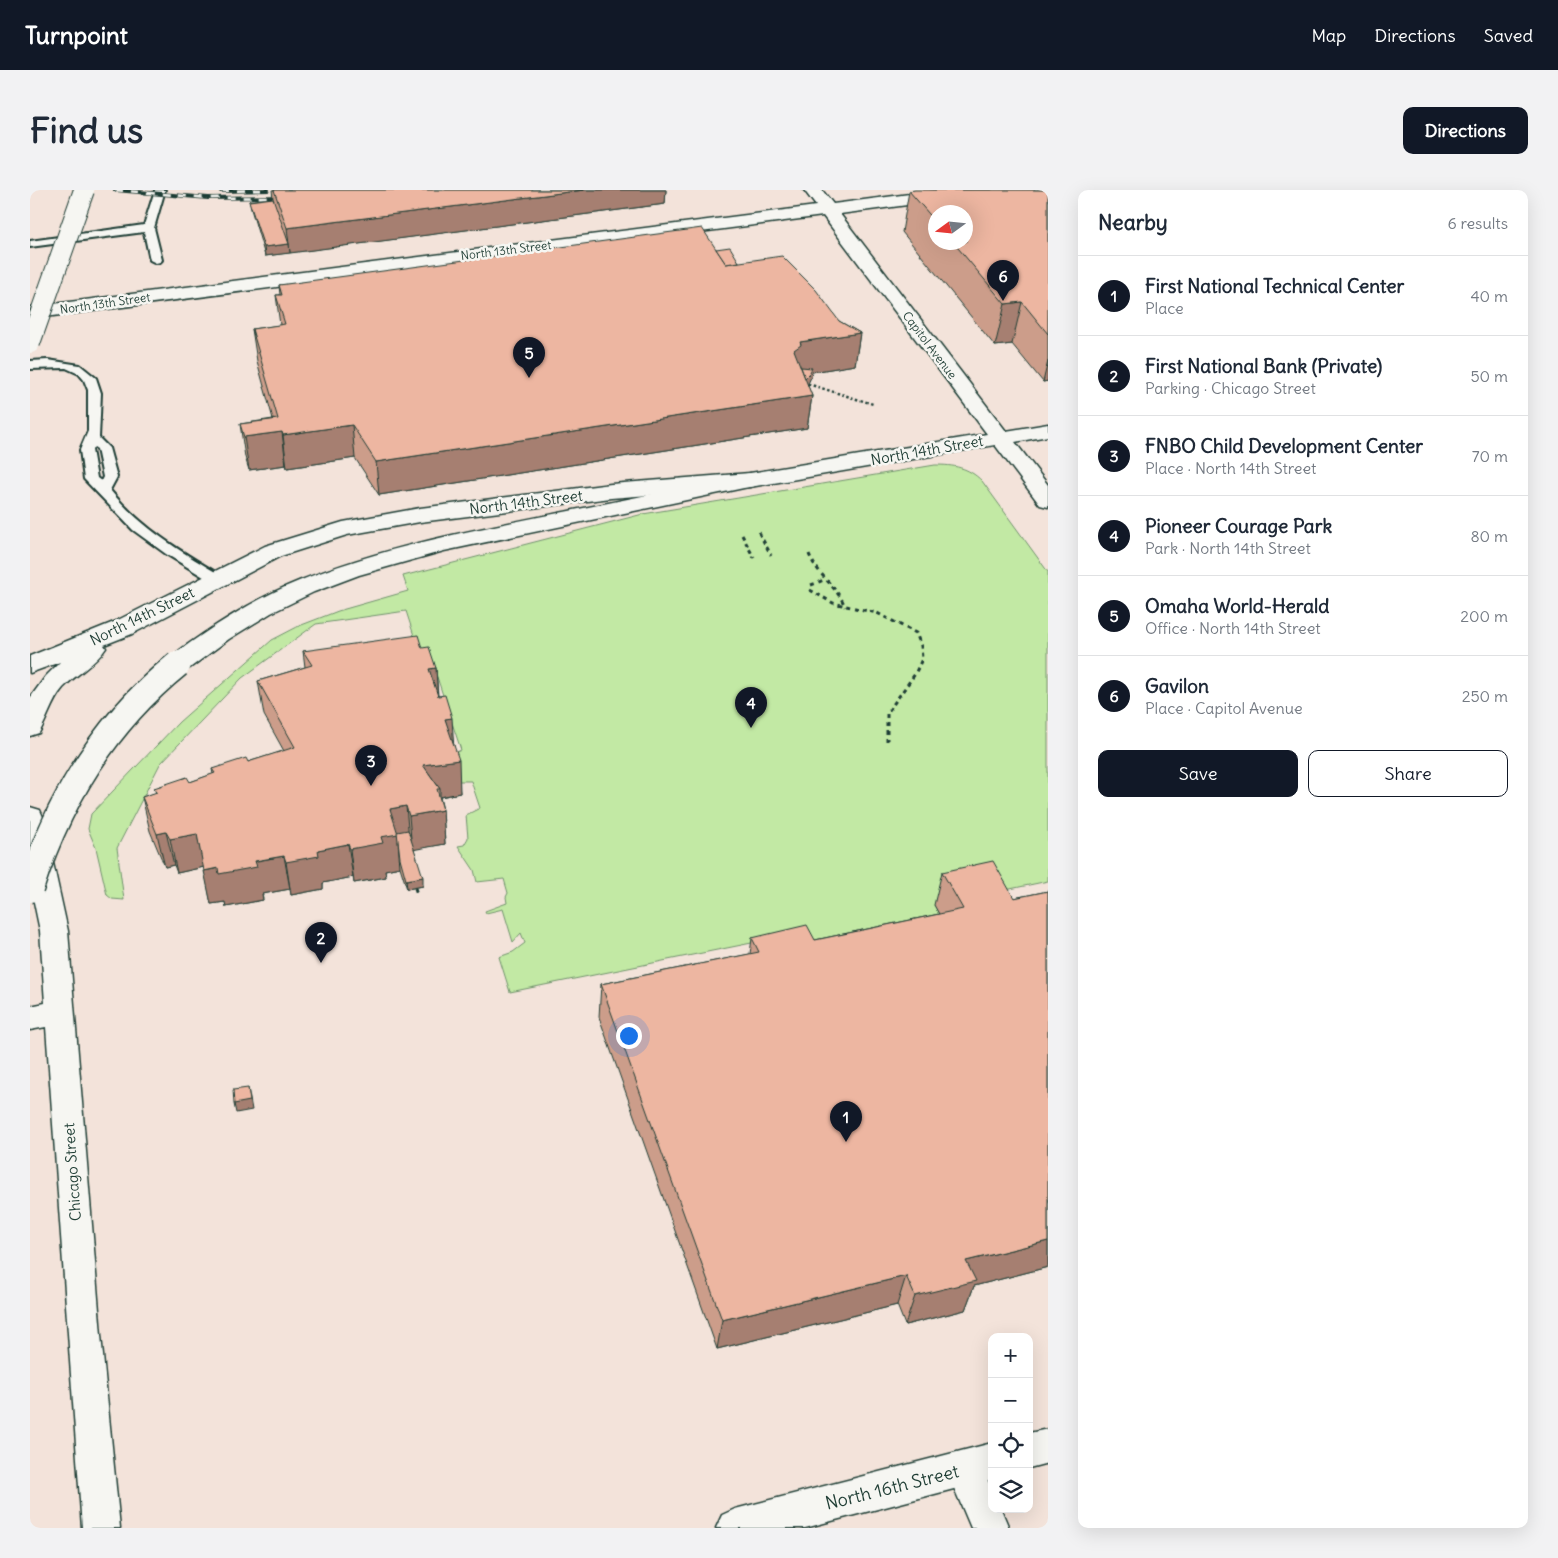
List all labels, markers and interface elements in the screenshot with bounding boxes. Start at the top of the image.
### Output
text: Turnpoint [25,20,128,50]
text: Map [1311,24,1346,47]
text: Directions [1374,24,1456,47]
text: Saved [1484,24,1533,47]
button: Directions [1403,107,1528,154]
text: Find us [30,108,143,152]
north arrow [928,205,973,250]
text: Nearby [1098,209,1168,236]
text: 6 results [1447,213,1508,233]
street label: North 13th Street [460,237,552,263]
pin: 6 [987,260,1019,301]
text: First National Technical Center [1145,274,1404,298]
text: 1 [1111,286,1117,306]
text: 40 m [1470,286,1508,306]
street label: North 13th Street [59,289,151,317]
text: Place [1145,298,1184,318]
street label: Capitol Avenue [900,308,960,382]
pin: 5 [513,337,545,378]
text: First National Bank (Private) [1145,354,1382,378]
text: 2 [1110,366,1118,386]
text: 50 m [1470,366,1508,386]
text: Parking · Chicago Street [1145,378,1316,398]
street label: North 14th Street [869,431,985,469]
text: FNBO Child Development Center [1145,434,1423,458]
text: 3 [1109,446,1119,466]
text: 70 m [1472,446,1508,466]
text: Place · North 14th Street [1145,458,1317,478]
street label: North 14th Street [468,486,584,518]
text: Pioneer Courage Park [1145,514,1332,538]
text: 4 [1109,526,1119,546]
text: 80 m [1470,526,1508,546]
text: Park · North 14th Street [1145,538,1311,558]
street label: North 14th Street [87,582,197,650]
text: Omaha World-Herald [1145,594,1329,618]
text: 5 [1109,606,1119,626]
text: 200 m [1460,606,1508,626]
text: Office · North 14th Street [1145,618,1321,638]
text: Gavilon [1145,674,1209,698]
text: 6 [1109,686,1119,706]
text: 250 m [1462,686,1508,706]
pin: 4 [735,687,767,728]
text: Place · Capitol Avenue [1145,698,1303,718]
pin: 3 [355,745,387,786]
button: Save [1098,750,1298,797]
button: Share [1308,750,1508,797]
pin: 2 [305,922,337,963]
your location [616,1023,642,1049]
pin: 1 [830,1101,862,1142]
street label: Chicago Street [59,1122,85,1222]
map controls [988,1333,1033,1513]
button: + [988,1333,1033,1378]
button: − [988,1378,1033,1423]
button: locate [988,1423,1033,1468]
street label: North 16th Street [823,1459,961,1515]
button: layers [988,1468,1033,1513]

